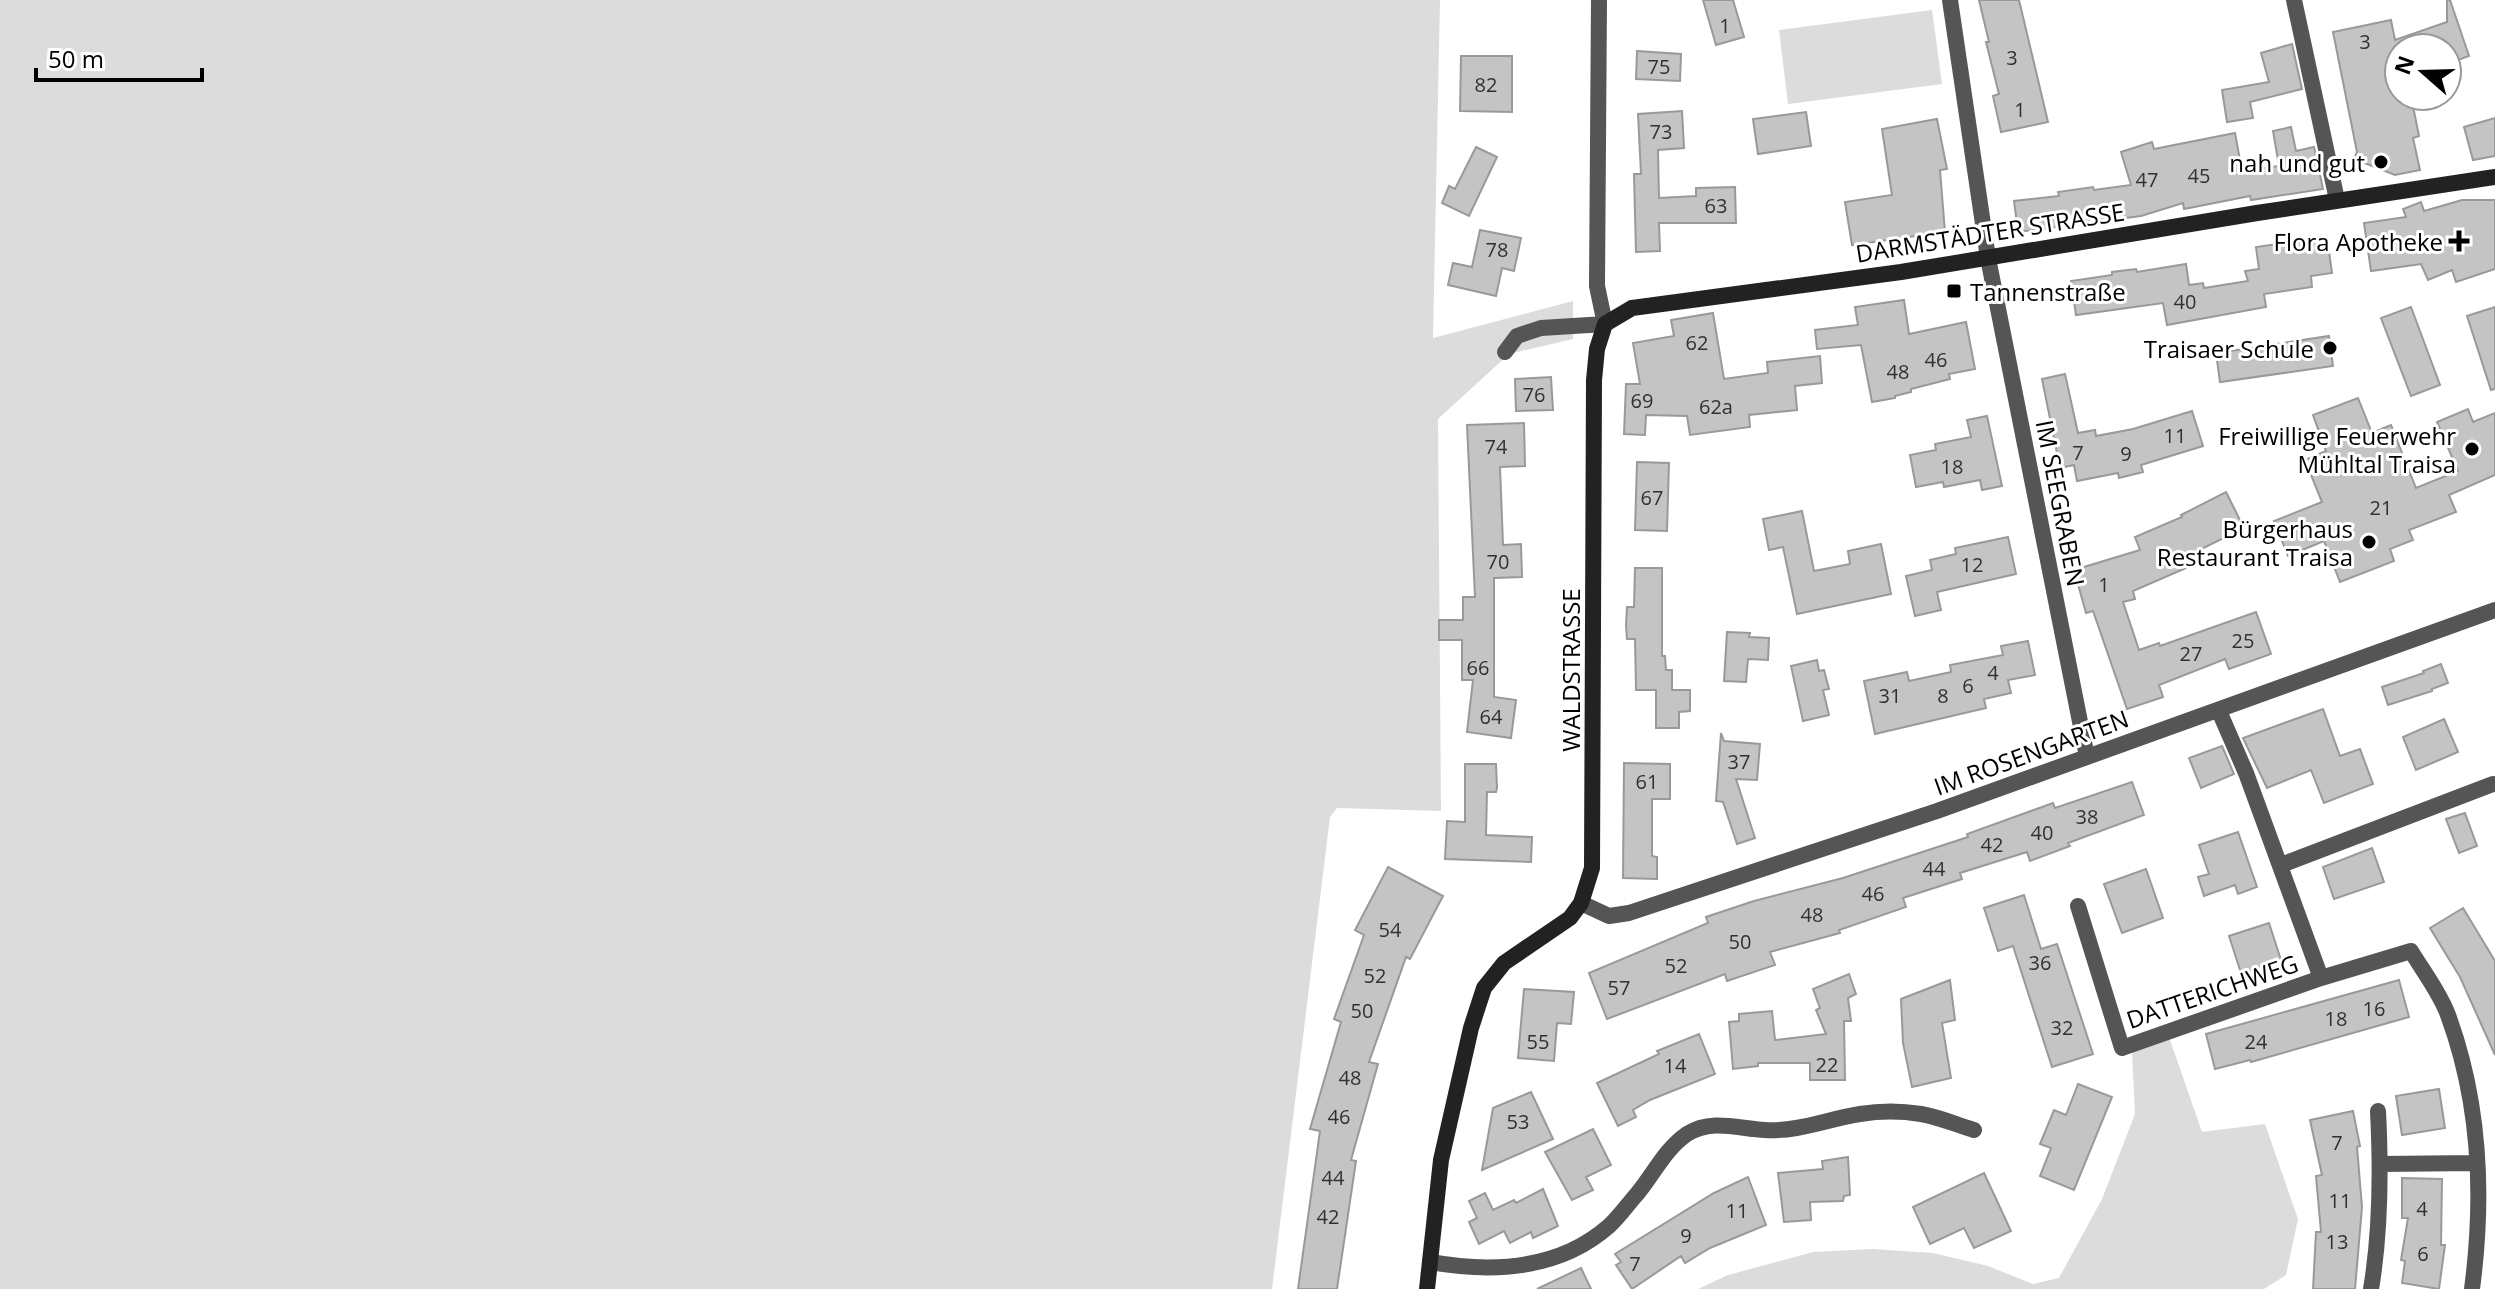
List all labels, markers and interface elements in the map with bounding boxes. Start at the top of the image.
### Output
house number: 1 [1719,12,1731,39]
house number: 3 [2359,28,2371,55]
scale bar [36,32,202,82]
north arrow [2383,32,2463,112]
text: 50 m [48,42,104,75]
house number: 3 [2006,44,2018,71]
text: N [2386,51,2420,78]
house number: 75 [1648,53,1670,80]
house number: 82 [1475,71,1497,98]
house number: 1 [2014,96,2026,123]
house number: 73 [1650,118,1672,145]
place label: nah und gut [2229,146,2365,179]
marker: nah und gut [2372,153,2390,171]
house number: 45 [2188,162,2210,189]
house number: 47 [2136,166,2158,193]
house number: 63 [1705,192,1727,219]
street label: DARMSTÄDTER STRASSE [1853,194,2127,270]
place label: Flora Apotheke [2274,225,2443,258]
marker: Flora Apotheke [2450,232,2468,250]
house number: 78 [1486,236,1508,263]
place label: Tannenstraße [1970,275,2126,308]
marker: Tannenstraße [1945,282,1963,300]
house number: 40 [2174,288,2196,315]
house number: 62 [1686,329,1708,356]
place label: Traisaer Schule [2144,332,2314,365]
marker: Traisaer Schule [2321,339,2339,357]
house number: 46 [1925,346,1947,373]
house number: 48 [1887,358,1909,385]
house number: 76 [1523,381,1545,408]
house number: 69 [1631,387,1653,414]
house number: 62a [1699,393,1733,420]
street label: IM SEEGRABEN [2029,417,2093,589]
place label: Freiwillige Feuerwehr Mühltal Traisa [2218,419,2456,480]
house number: 11 [2164,422,2186,449]
house number: 74 [1485,433,1508,460]
house number: 7 [2072,439,2084,466]
house number: 9 [2120,440,2132,467]
marker: Freiwillige Feuerwehr Mühltal Traisa [2463,440,2481,458]
house number: 18 [1941,453,1963,480]
house number: 67 [1641,484,1663,511]
house number: 21 [2370,494,2392,521]
place label: Bürgerhaus Restaurant Traisa [2157,512,2353,573]
marker: Bürgerhaus Restaurant Traisa [2360,533,2378,551]
house number: 70 [1487,548,1509,575]
house number: 12 [1961,551,1983,578]
house number: 1 [2098,571,2110,598]
street label: WALDSTRASSE [1554,588,1587,752]
house number: 25 [2232,627,2254,654]
house number: 27 [2180,640,2202,667]
house number: 66 [1467,654,1489,681]
house number: 4 [1987,659,1999,686]
house number: 6 [1962,672,1974,699]
house number: 31 [1879,682,1901,709]
house number: 8 [1937,682,1949,709]
street label: IM ROSENGARTEN [1929,701,2133,803]
house number: 64 [1480,703,1503,730]
house number: 37 [1728,748,1750,775]
house number: 61 [1636,768,1658,795]
house number: 38 [2076,803,2098,830]
house number: 40 [2031,819,2053,846]
house number: 42 [1981,831,2003,858]
house number: 44 [1923,855,1946,882]
house number: 46 [1862,880,1884,907]
house number: 48 [1801,901,1823,928]
house number: 54 [1379,916,1402,943]
house number: 50 [1729,928,1751,955]
street label: DATTERICHWEG [2122,946,2302,1036]
house number: 36 [2029,949,2051,976]
house number: 52 [1665,952,1687,979]
house number: 52 [1364,962,1386,989]
house number: 57 [1608,974,1630,1001]
house number: 16 [2363,995,2385,1022]
house number: 50 [1351,997,1373,1024]
house number: 18 [2325,1005,2347,1032]
house number: 32 [2051,1014,2073,1041]
house number: 55 [1527,1028,1549,1055]
house number: 24 [2245,1028,2268,1055]
house number: 22 [1816,1051,1838,1078]
house number: 14 [1664,1052,1687,1079]
house number: 48 [1339,1064,1361,1091]
house number: 46 [1328,1103,1350,1130]
house number: 53 [1507,1108,1529,1135]
house number: 7 [2331,1129,2343,1156]
house number: 44 [1322,1164,1345,1191]
house number: 11 [2329,1187,2351,1214]
house number: 4 [2416,1195,2428,1222]
house number: 11 [1726,1197,1748,1224]
house number: 42 [1317,1203,1339,1230]
house number: 9 [1680,1222,1692,1249]
house number: 13 [2326,1228,2348,1255]
house number: 6 [2417,1240,2429,1267]
house number: 7 [1629,1250,1641,1277]

